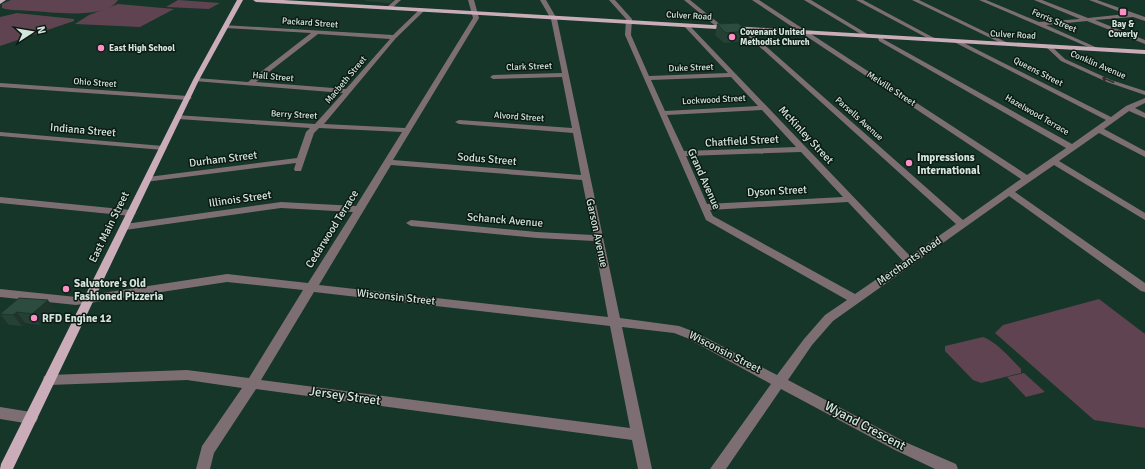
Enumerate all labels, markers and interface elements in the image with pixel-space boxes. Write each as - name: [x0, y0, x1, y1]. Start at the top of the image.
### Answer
- street label: Ferris Street: [1030, 7, 1078, 35]
- marker: Bay & Coverly: [1118, 7, 1128, 17]
- street label: Culver Road: [666, 9, 712, 23]
- north arrow: [12, 12, 52, 52]
- street label: Packard Street: [282, 16, 338, 30]
- place label: Bay & Coverly: [1108, 19, 1138, 40]
- text: N: [34, 25, 48, 35]
- place label: Covenant United Methodist Church: [740, 27, 810, 48]
- street label: Culver Road: [990, 28, 1036, 42]
- marker: Covenant United Methodist Church: [727, 32, 737, 42]
- marker: East High School: [96, 43, 106, 53]
- place label: East High School: [109, 43, 175, 54]
- street label: Conklin Avenue: [1069, 48, 1128, 82]
- street label: Macbeth Street: [323, 54, 369, 106]
- street label: Queens Street: [1011, 55, 1065, 89]
- street label: Clark Street: [506, 61, 552, 73]
- street label: Duke Street: [668, 62, 714, 74]
- street label: Melville Street: [865, 69, 917, 109]
- street label: Hall Street: [252, 70, 294, 84]
- one-way arrow: [1103, 75, 1115, 83]
- street label: Ohio Street: [73, 76, 117, 90]
- street label: Hazelwood Terrace: [1003, 92, 1071, 138]
- street label: Lockwood Street: [682, 93, 746, 107]
- street label: Parsells Avenue: [833, 95, 886, 144]
- street label: McKinley Street: [776, 103, 836, 167]
- street label: Berry Street: [271, 108, 317, 122]
- street label: Alvord Street: [494, 110, 544, 124]
- street label: Indiana Street: [49, 121, 117, 139]
- street label: Chatfield Street: [705, 133, 779, 149]
- street label: Grand Avenue: [685, 147, 723, 211]
- street label: Durham Street: [188, 148, 258, 170]
- street label: Sodus Street: [457, 150, 517, 168]
- place label: Impressions International: [917, 151, 981, 177]
- marker: Impressions International: [904, 158, 914, 168]
- street label: Dyson Street: [747, 183, 807, 199]
- street label: Illinois Street: [208, 188, 272, 210]
- street label: Cedarwood Terrace: [303, 188, 361, 270]
- street label: East Main Street: [86, 189, 132, 265]
- street label: Garson Avenue: [583, 197, 611, 269]
- street label: Schanck Avenue: [466, 210, 544, 230]
- street label: Merchants Road: [874, 234, 944, 288]
- place label: Salvatore's Old Fashioned Pizzeria: [74, 277, 164, 303]
- marker: Salvatore's Old Fashioned Pizzeria: [61, 284, 71, 294]
- street label: Wisconsin Street: [356, 286, 436, 308]
- place label: RFD Engine 12: [42, 312, 112, 325]
- marker: RFD Engine 12: [29, 313, 39, 323]
- street label: Wisconsin Street: [687, 328, 763, 376]
- street label: Jersey Street: [308, 383, 382, 409]
- street label: Wyand Crescent: [822, 398, 909, 454]

